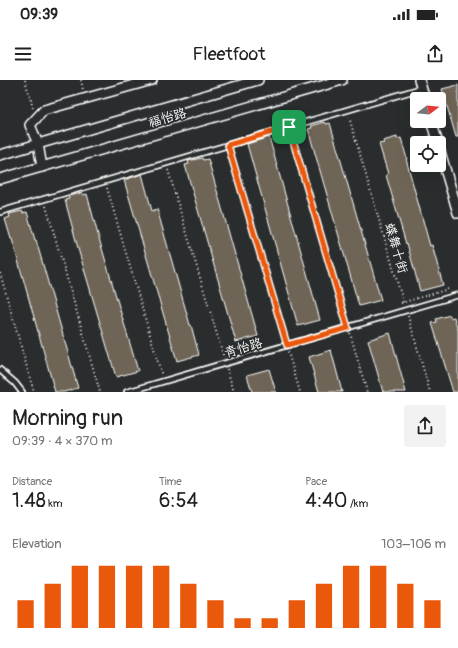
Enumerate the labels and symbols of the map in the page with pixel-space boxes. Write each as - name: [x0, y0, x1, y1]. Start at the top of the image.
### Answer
- north arrow: [410, 92, 446, 128]
- street label: 福怡路: [146, 105, 188, 131]
- pin: [272, 110, 306, 144]
- street label: 蝶舞十街: [381, 221, 411, 275]
- street label: 青怡路: [222, 335, 264, 361]

